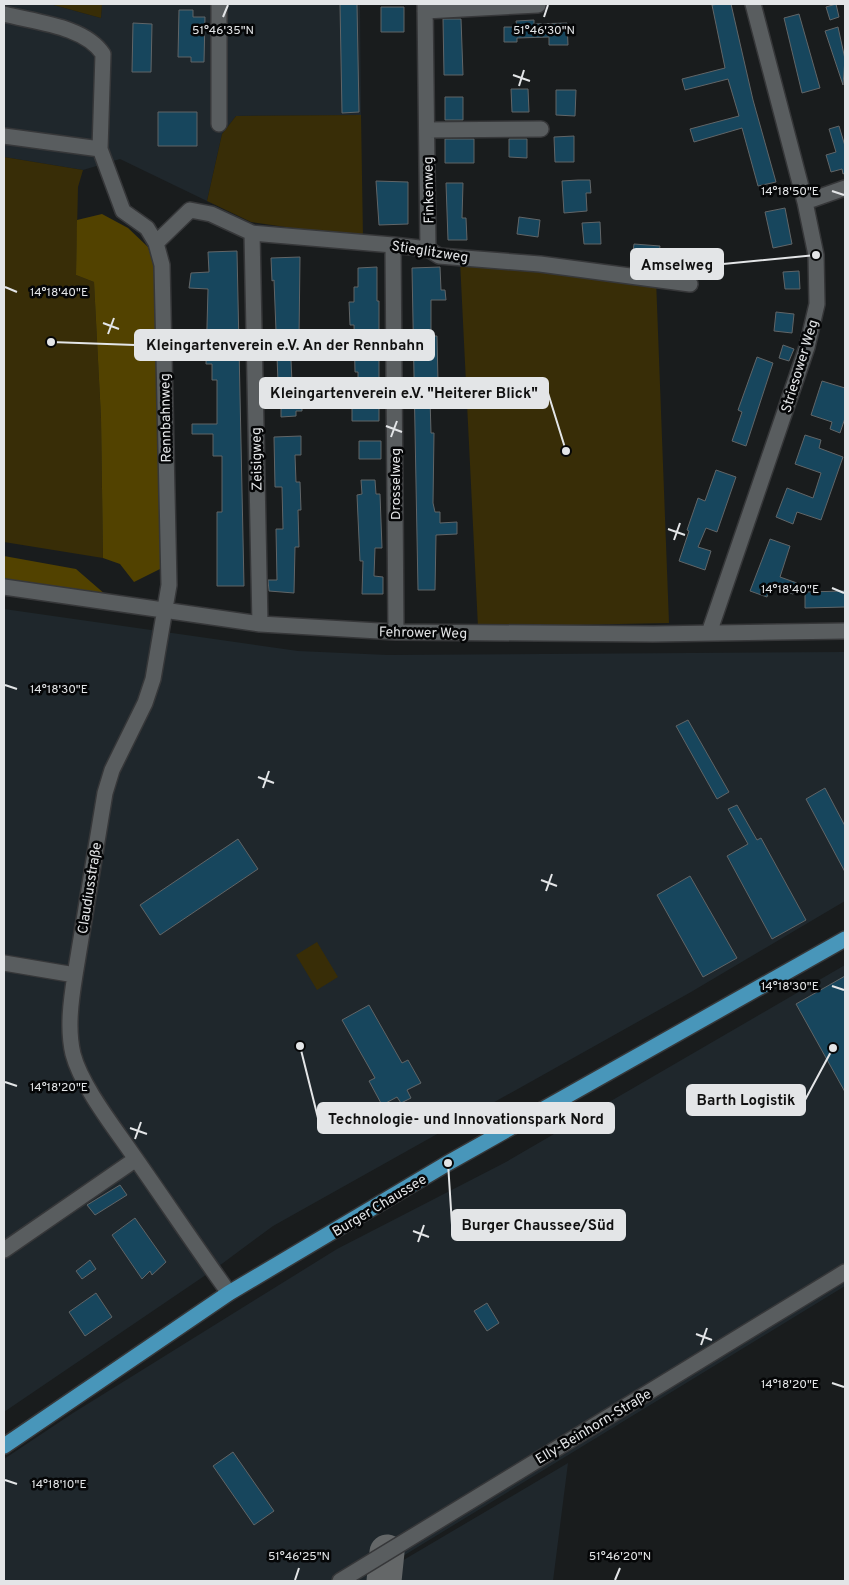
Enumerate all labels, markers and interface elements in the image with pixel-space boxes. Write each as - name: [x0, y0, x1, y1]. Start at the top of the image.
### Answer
- text: 51°46'35"N: [192, 23, 254, 39]
- text: 51°46'30"N: [513, 23, 575, 39]
- street label: Finkenweg: [420, 156, 439, 224]
- text: 14°18'50"E: [761, 184, 819, 200]
- street label: Stieglitzweg: [390, 238, 469, 267]
- callout: Amselweg: [631, 249, 723, 279]
- text: Amselweg: [641, 257, 713, 276]
- text: 14°18'40"E: [30, 285, 88, 301]
- street label: Striesower Weg: [778, 318, 823, 415]
- callout: Kleingartenverein e.V. An der Rennbahn: [135, 330, 434, 360]
- text: Kleingartenverein e.V. An der Rennbahn: [146, 337, 424, 356]
- street label: Rennbahnweg: [157, 373, 176, 463]
- callout: Kleingartenverein e.V. "Heiterer Blick": [260, 378, 548, 408]
- text: Kleingartenverein e.V. "Heiterer Blick": [270, 385, 538, 404]
- street label: Zeisigweg: [248, 427, 267, 491]
- street label: Drosselweg: [388, 448, 405, 520]
- text: 14°18'40"E: [761, 582, 819, 598]
- street label: Fehrower Weg: [379, 624, 467, 643]
- text: 14°18'30"E: [30, 682, 88, 698]
- street label: Claudiusstraße: [75, 841, 106, 935]
- text: 14°18'30"E: [761, 979, 819, 995]
- text: 14°18'20"E: [30, 1080, 88, 1096]
- callout: Barth Logistik: [687, 1085, 805, 1115]
- text: Barth Logistik: [697, 1092, 795, 1111]
- callout: Technologie- und Innovationspark Nord: [318, 1103, 614, 1133]
- text: Technologie- und Innovationspark Nord: [328, 1111, 604, 1130]
- street label: Burger Chaussee: [330, 1171, 430, 1241]
- callout: Burger Chaussee/Süd: [452, 1210, 625, 1240]
- text: Burger Chaussee/Süd: [462, 1217, 615, 1236]
- text: 14°18'20"E: [761, 1377, 819, 1393]
- street label: Elly-Beinhorn-Straße: [533, 1386, 655, 1469]
- text: 14°18'10"E: [31, 1477, 87, 1493]
- text: 51°46'25"N: [268, 1549, 330, 1565]
- text: 51°46'20"N: [589, 1549, 651, 1565]

